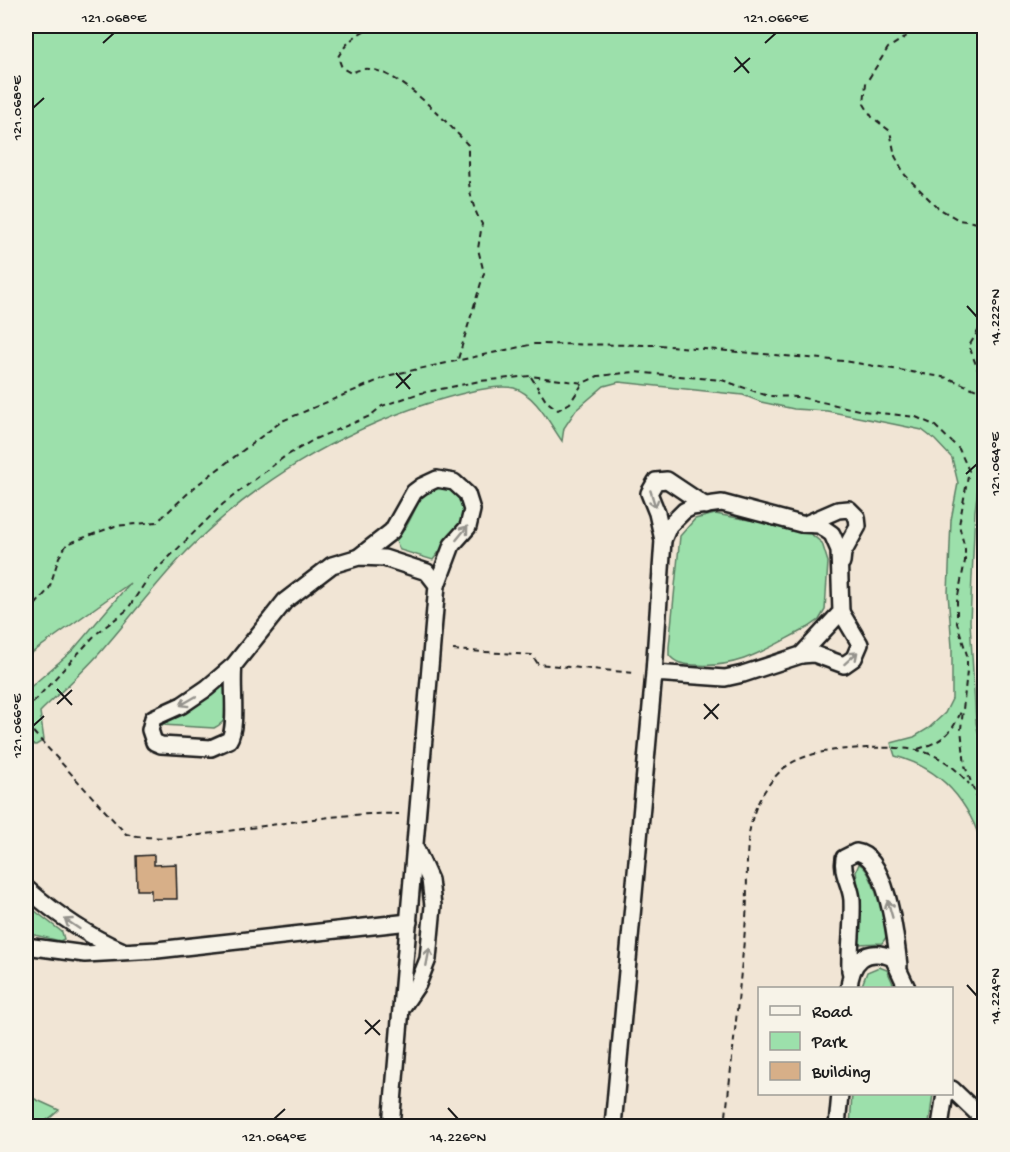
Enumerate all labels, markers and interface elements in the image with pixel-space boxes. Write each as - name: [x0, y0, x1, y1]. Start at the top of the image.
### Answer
- text: 121.068°E: [81, 10, 147, 28]
- text: 121.066°E: [743, 10, 809, 28]
- text: 121.068°E: [9, 75, 27, 141]
- text: 14.222°N: [987, 289, 1005, 346]
- text: 121.064°E: [987, 432, 1005, 497]
- one-way arrow: [648, 489, 659, 508]
- one-way arrow: [456, 525, 469, 541]
- one-way arrow: [843, 652, 859, 666]
- text: 121.066°E: [9, 693, 27, 759]
- one-way arrow: [180, 695, 197, 707]
- one-way arrow: [884, 900, 895, 919]
- one-way arrow: [64, 918, 81, 931]
- one-way arrow: [423, 948, 434, 967]
- text: 14.224°N: [987, 968, 1005, 1025]
- legend: [758, 987, 953, 1095]
- text: Road: [812, 1003, 853, 1024]
- text: Park: [811, 1033, 848, 1054]
- text: Building: [811, 1063, 871, 1084]
- text: 121.064°E: [241, 1129, 306, 1147]
- text: 14.226°N: [429, 1129, 487, 1147]

